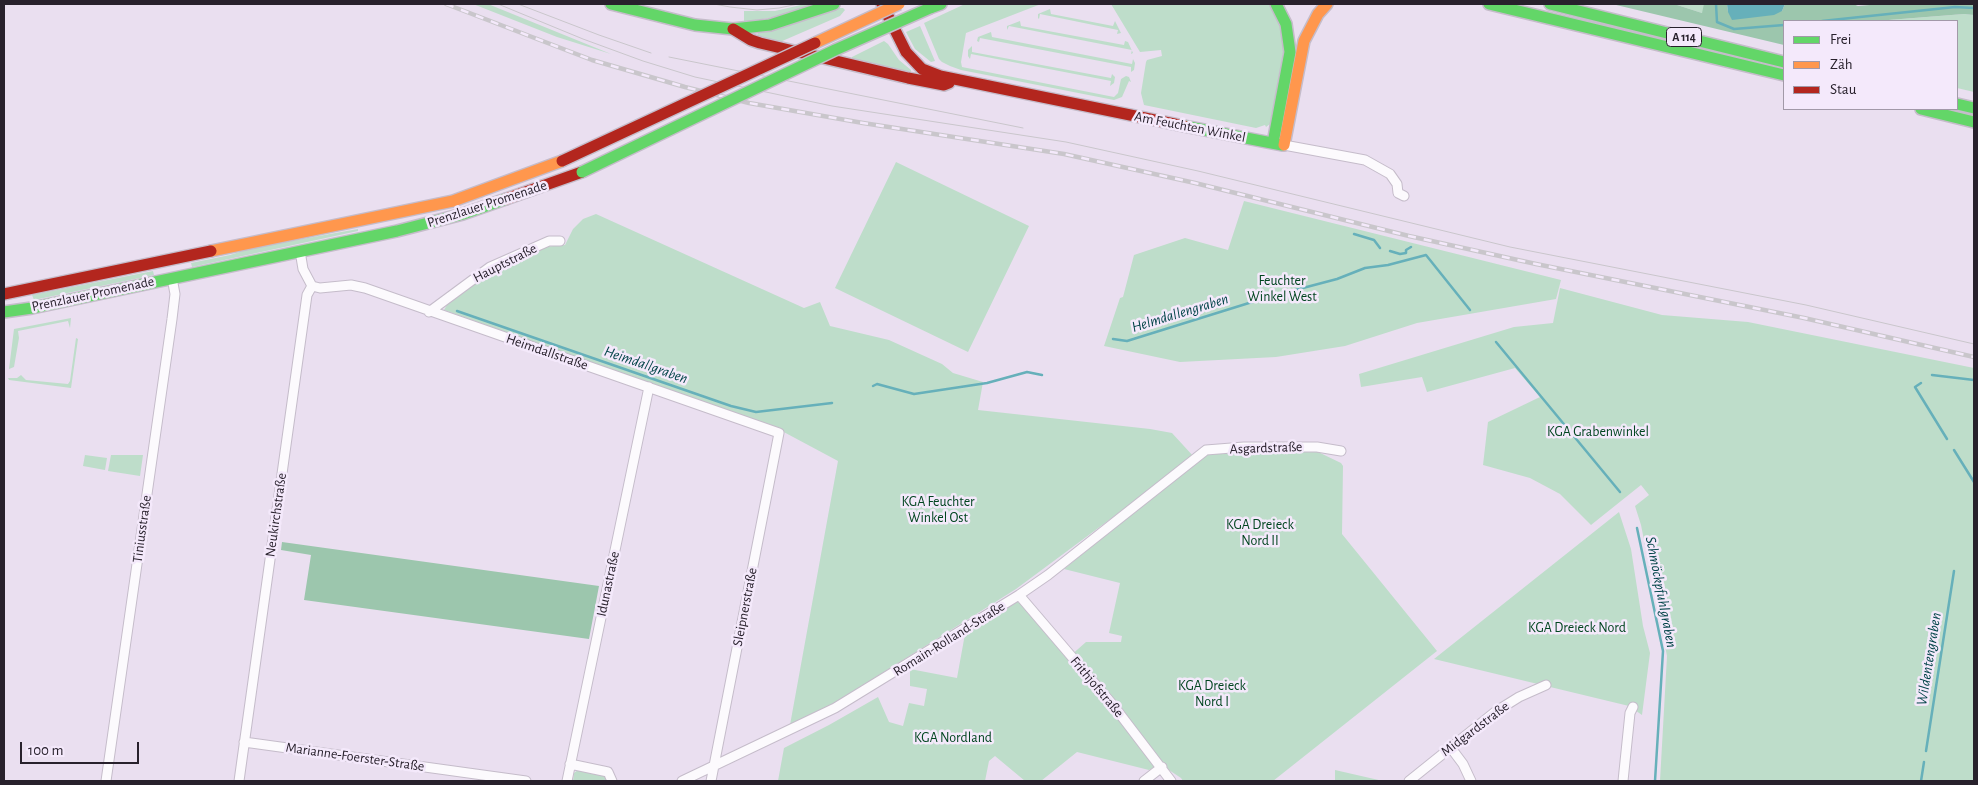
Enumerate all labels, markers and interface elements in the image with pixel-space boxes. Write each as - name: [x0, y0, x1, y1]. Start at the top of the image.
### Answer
- legend: [1783, 20, 1958, 110]
- road number: A 114: [1666, 28, 1702, 46]
- text: Frei: [1830, 32, 1851, 47]
- text: Zäh: [1830, 57, 1853, 72]
- text: Stau: [1830, 82, 1856, 97]
- street label: Am Feuchten Winkel: [1133, 108, 1247, 146]
- street label: Prenzlauer Promenade: [425, 177, 549, 231]
- street label: Hauptstraße: [470, 240, 540, 286]
- street label: Prenzlauer Promenade: [30, 273, 156, 315]
- park label: Feuchter Winkel West: [1247, 273, 1317, 306]
- water label: Helmdallengraben: [1129, 290, 1231, 336]
- street label: Heimdallstraße: [504, 330, 590, 374]
- water label: Heimdallgraben: [602, 342, 690, 388]
- park label: KGA Grabenwinkel: [1547, 424, 1649, 440]
- street label: Asgardstraße: [1229, 438, 1303, 458]
- street label: Neukirchstraße: [262, 472, 290, 558]
- street label: Tiniusstraße: [129, 494, 155, 564]
- park label: KGA Feuchter Winkel Ost: [901, 494, 975, 526]
- park label: KGA Dreieck Nord II: [1226, 517, 1294, 550]
- water label: Schmöckpfuhlgraben: [1641, 535, 1681, 649]
- street label: Idunastraße: [593, 550, 623, 618]
- street label: Sleipnerstraße: [729, 566, 761, 648]
- street label: Romain-Rolland-Straße: [890, 598, 1008, 680]
- water label: Wildentengraben: [1913, 611, 1945, 707]
- park label: KGA Dreieck Nord: [1528, 620, 1626, 636]
- street label: Frithjofstraße: [1067, 653, 1127, 721]
- park label: KGA Dreieck Nord I: [1178, 678, 1246, 710]
- street label: Midgardstraße: [1438, 698, 1512, 760]
- park label: KGA Nordland: [914, 730, 992, 746]
- scale bar: [22, 732, 141, 764]
- street label: Marianne-Foerster-Straße: [285, 739, 425, 775]
- text: 100 m: [28, 743, 63, 758]

